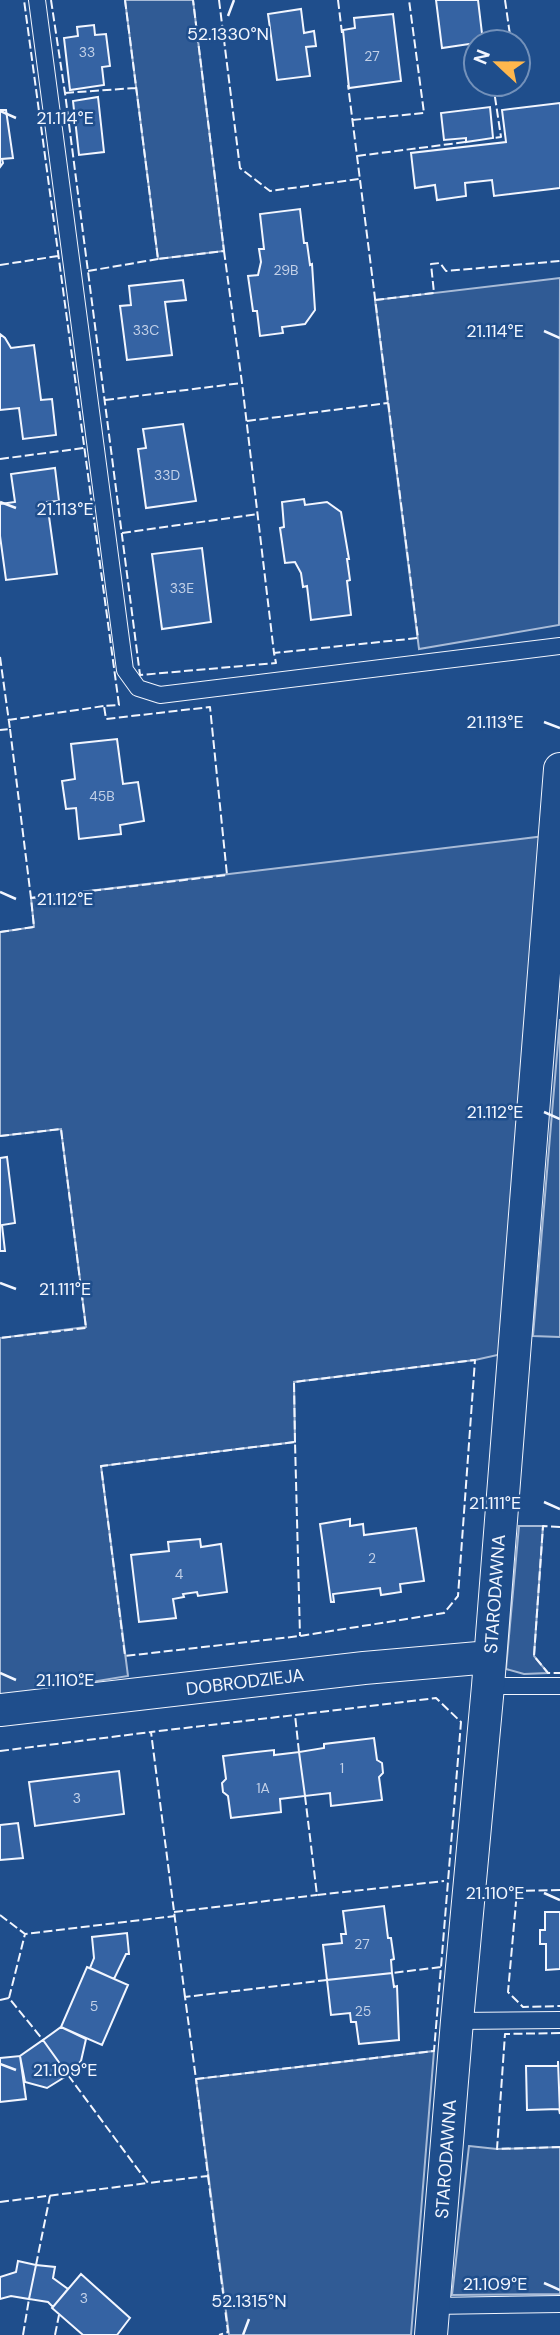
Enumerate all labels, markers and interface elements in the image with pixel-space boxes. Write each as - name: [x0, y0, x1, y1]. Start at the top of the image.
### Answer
- text: 52.1330°N: [187, 22, 269, 46]
- north arrow: [462, 28, 532, 98]
- house number: 33: [79, 43, 95, 61]
- text: N: [468, 46, 496, 68]
- house number: 27: [364, 47, 380, 65]
- text: 21.114°E: [36, 106, 94, 130]
- house number: 29B: [273, 261, 299, 279]
- text: 21.114°E: [466, 319, 524, 343]
- house number: 33C: [133, 321, 159, 339]
- house number: 33D: [154, 466, 180, 484]
- text: 21.113°E: [36, 497, 94, 521]
- house number: 33E: [170, 579, 194, 597]
- text: 21.113°E: [466, 710, 524, 734]
- house number: 45B: [89, 787, 115, 805]
- text: 21.112°E: [36, 887, 94, 911]
- text: 21.112°E: [466, 1100, 524, 1124]
- text: 21.111°E: [39, 1277, 91, 1301]
- text: 21.111°E: [469, 1491, 521, 1515]
- street label: STARODAWNA: [479, 1534, 511, 1654]
- house number: 2: [368, 1549, 376, 1567]
- house number: 4: [175, 1565, 184, 1583]
- street label: DOBRODZIEJA: [185, 1663, 305, 1701]
- text: 21.110°E: [35, 1668, 95, 1692]
- house number: 1: [340, 1759, 344, 1777]
- house number: 1A: [256, 1779, 270, 1797]
- house number: 3: [73, 1789, 81, 1807]
- text: 21.110°E: [465, 1881, 525, 1905]
- house number: 27: [354, 1935, 370, 1953]
- house number: 5: [90, 1997, 98, 2015]
- house number: 25: [355, 2002, 371, 2020]
- text: 21.109°E: [33, 2058, 97, 2082]
- street label: STARODAWNA: [430, 2099, 462, 2219]
- text: 21.109°E: [463, 2272, 527, 2296]
- house number: 3: [80, 2289, 88, 2307]
- text: 52.1315°N: [211, 2289, 287, 2313]

